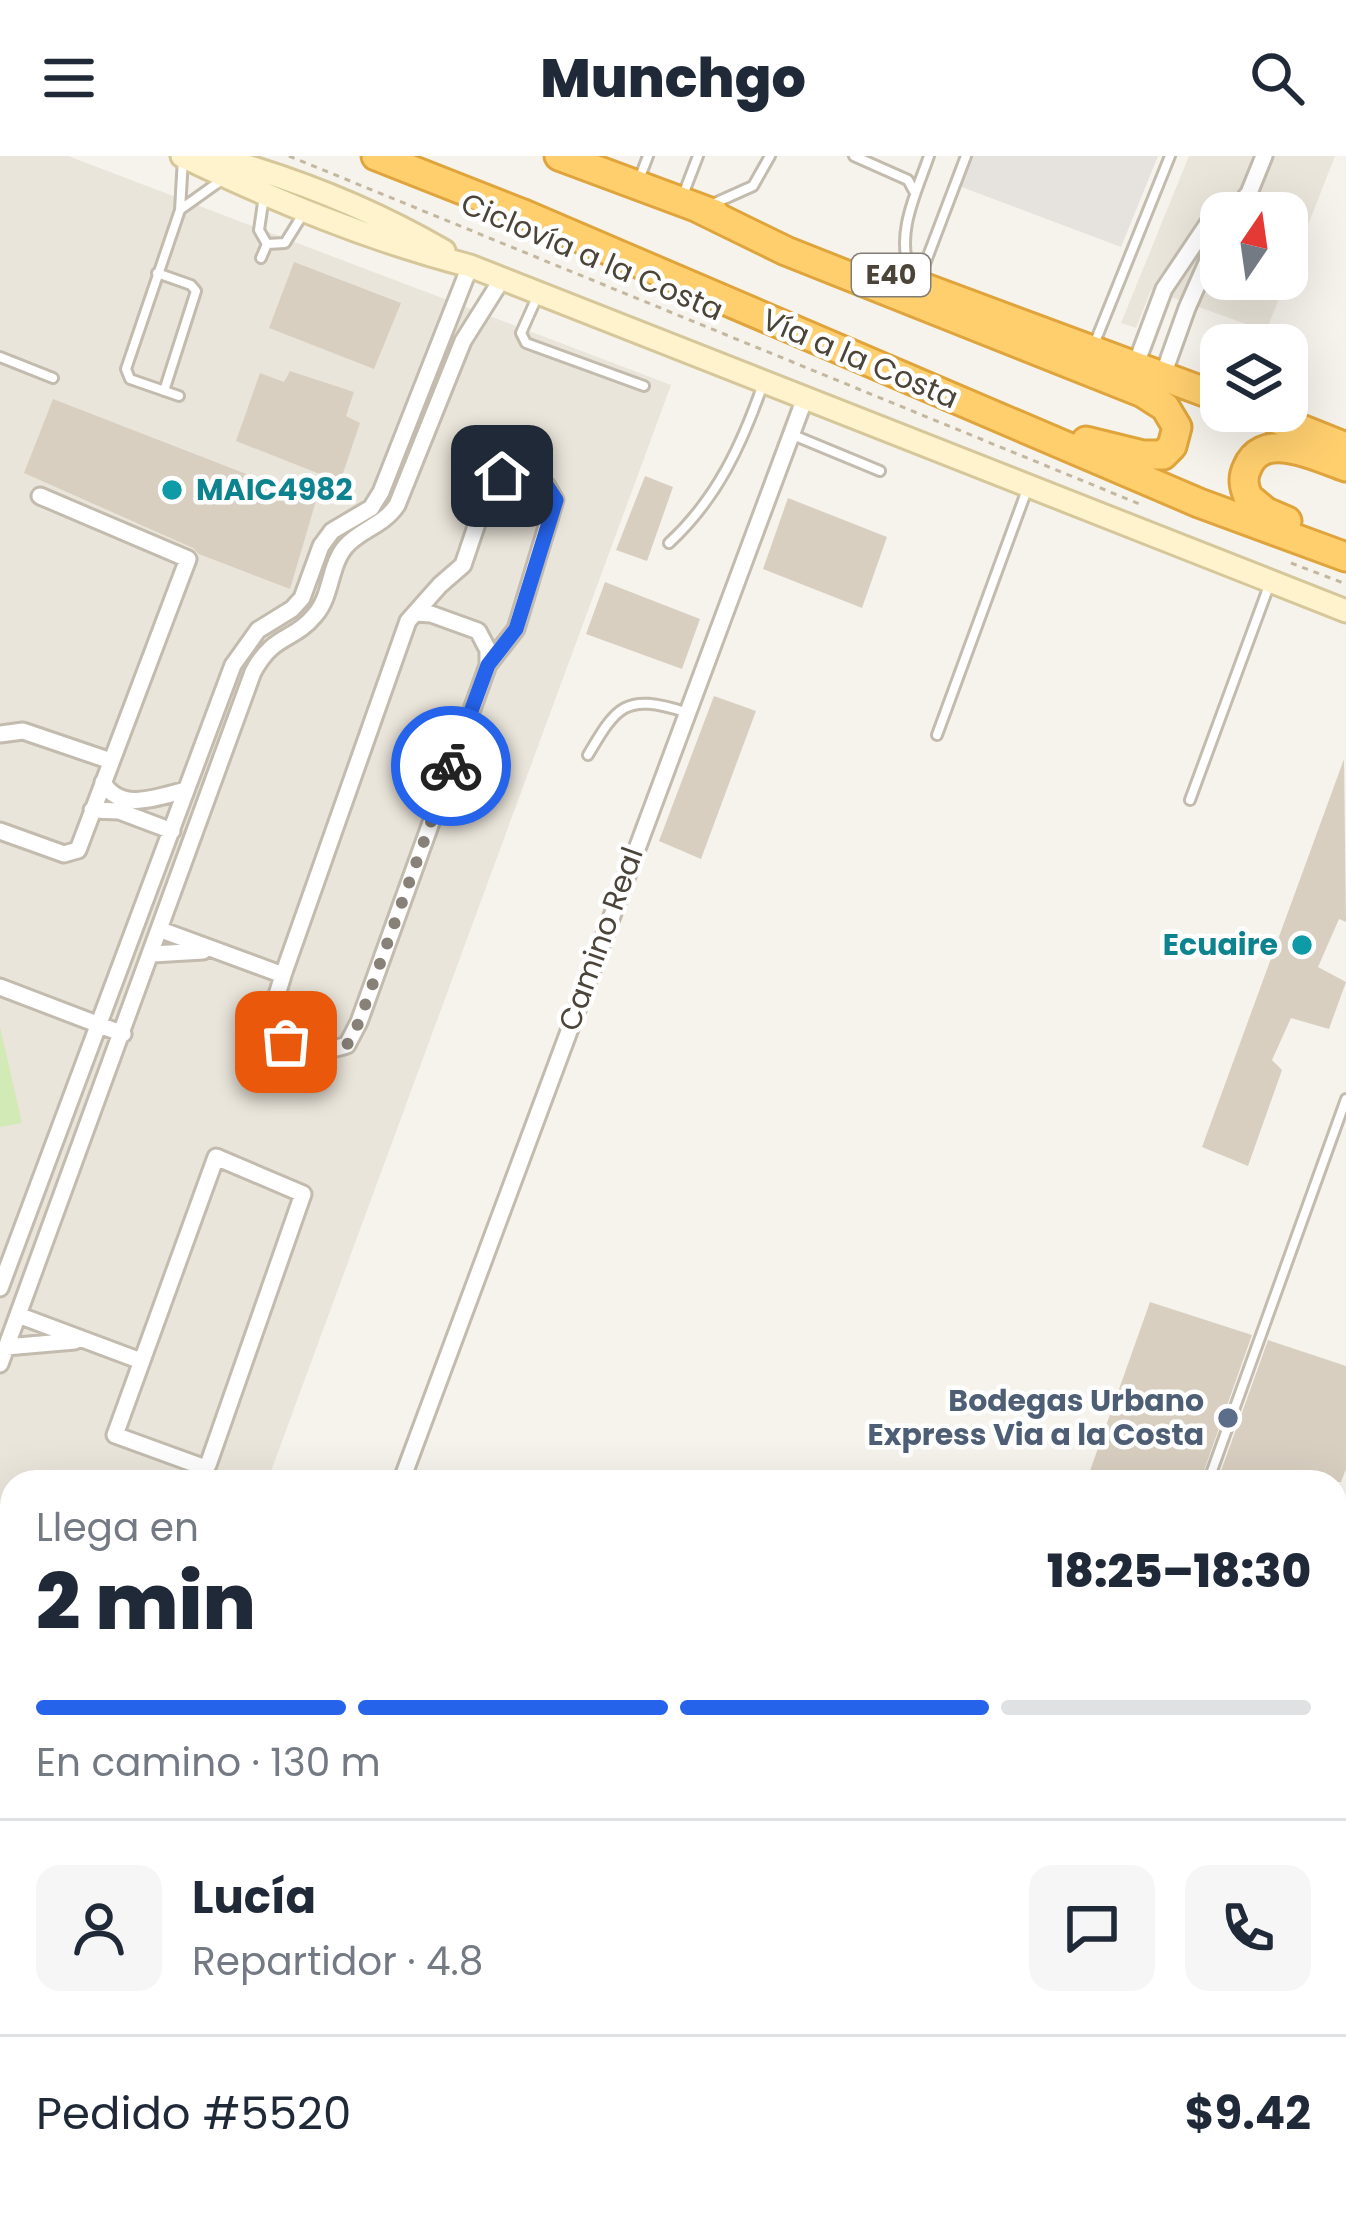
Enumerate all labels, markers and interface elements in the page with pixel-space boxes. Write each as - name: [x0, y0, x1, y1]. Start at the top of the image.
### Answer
- text: Munchgo: [540, 40, 806, 116]
- icon: menu: [36, 45, 102, 111]
- icon: search: [1244, 45, 1310, 111]
- street label: Ciclovía a la Costa: [454, 182, 730, 331]
- north arrow: [1200, 192, 1308, 300]
- map controls: [1200, 192, 1308, 432]
- road number: E40: [852, 254, 930, 296]
- street label: Vía a la Costa: [756, 298, 965, 419]
- button: layers: [1200, 324, 1308, 432]
- pin: [451, 425, 553, 527]
- icon: home: [469, 443, 535, 509]
- place label: MAIC4982: [196, 468, 353, 511]
- marker: MAIC4982: [159, 477, 185, 503]
- courier: [391, 706, 511, 826]
- icon: bike: [418, 733, 484, 799]
- street label: Camino Real: [547, 841, 654, 1037]
- place label: Ecuaire: [1163, 923, 1278, 966]
- marker: Ecuaire: [1289, 932, 1315, 958]
- pin: [235, 991, 337, 1093]
- icon: bag: [253, 1009, 319, 1075]
- place label: Bodegas Urbano Express Via a la Costa: [868, 1379, 1204, 1456]
- marker: Bodegas Urbano Express Via a la Costa: [1215, 1405, 1241, 1431]
- text: Llega en: [36, 1500, 199, 1555]
- text: 18:25–18:30: [1047, 1540, 1311, 1603]
- text: 2 min: [36, 1547, 256, 1656]
- text: En camino · 130 m: [36, 1735, 381, 1790]
- button: person: [36, 1865, 162, 1991]
- button: chat: [1029, 1865, 1155, 1991]
- button: phone: [1185, 1865, 1311, 1991]
- text: Lucía: [192, 1866, 316, 1929]
- text: Repartidor · 4.8: [192, 1934, 483, 1989]
- text: Pedido #5520: [36, 2082, 351, 2145]
- text: $9.42: [1185, 2082, 1311, 2145]

